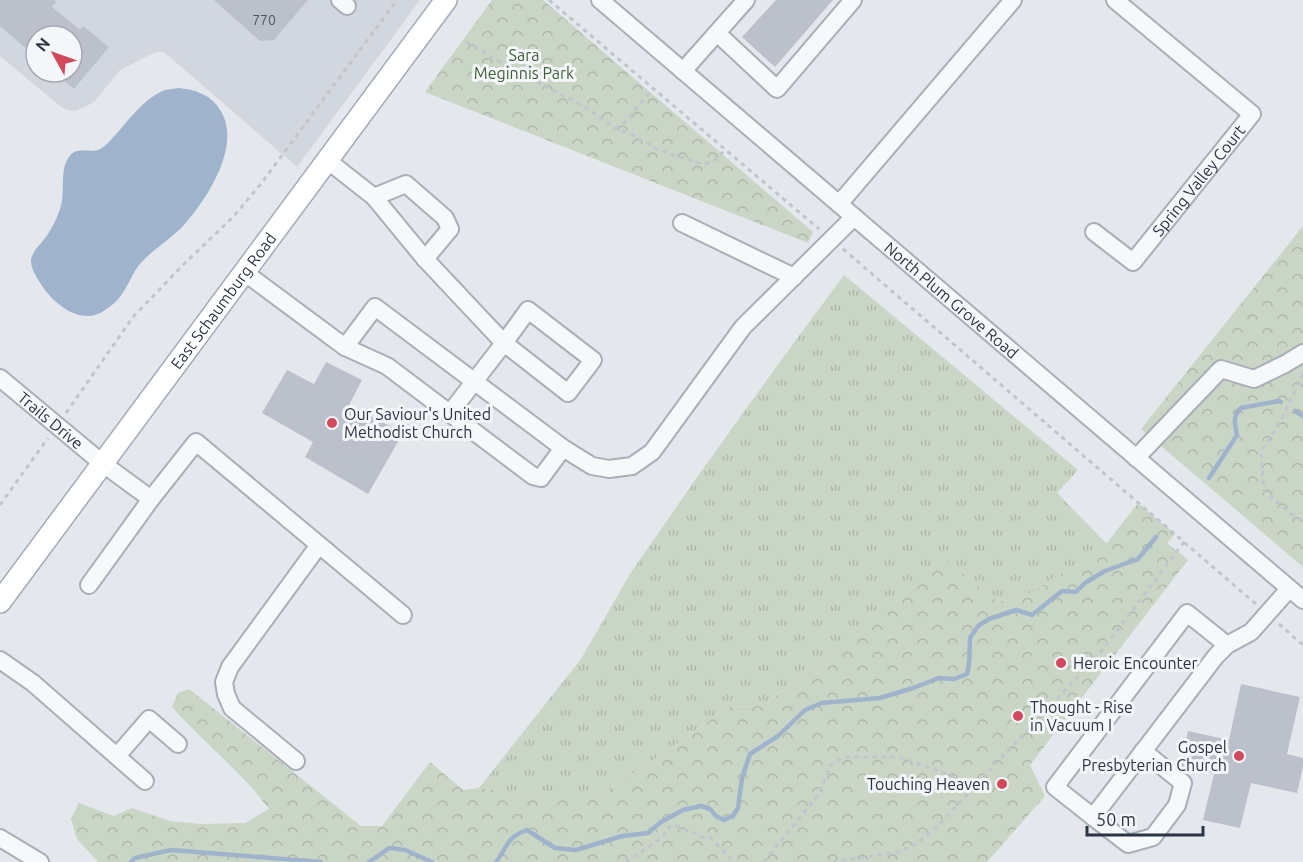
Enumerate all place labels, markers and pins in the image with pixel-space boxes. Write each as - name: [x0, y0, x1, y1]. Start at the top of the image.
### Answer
- place label: Our Saviour's United Methodist Church: [344, 405, 491, 441]
- marker: Our Saviour's United Methodist Church: [325, 416, 339, 430]
- place label: Heroic Encounter: [1073, 654, 1198, 672]
- marker: Heroic Encounter: [1054, 656, 1068, 670]
- place label: Thought - Rise in Vacuum I: [1030, 698, 1133, 734]
- marker: Thought - Rise in Vacuum I: [1011, 709, 1025, 723]
- place label: Gospel Presbyterian Church: [1082, 738, 1227, 774]
- marker: Gospel Presbyterian Church: [1232, 749, 1246, 763]
- place label: Touching Heaven: [867, 775, 990, 793]
- marker: Touching Heaven: [995, 777, 1009, 791]

